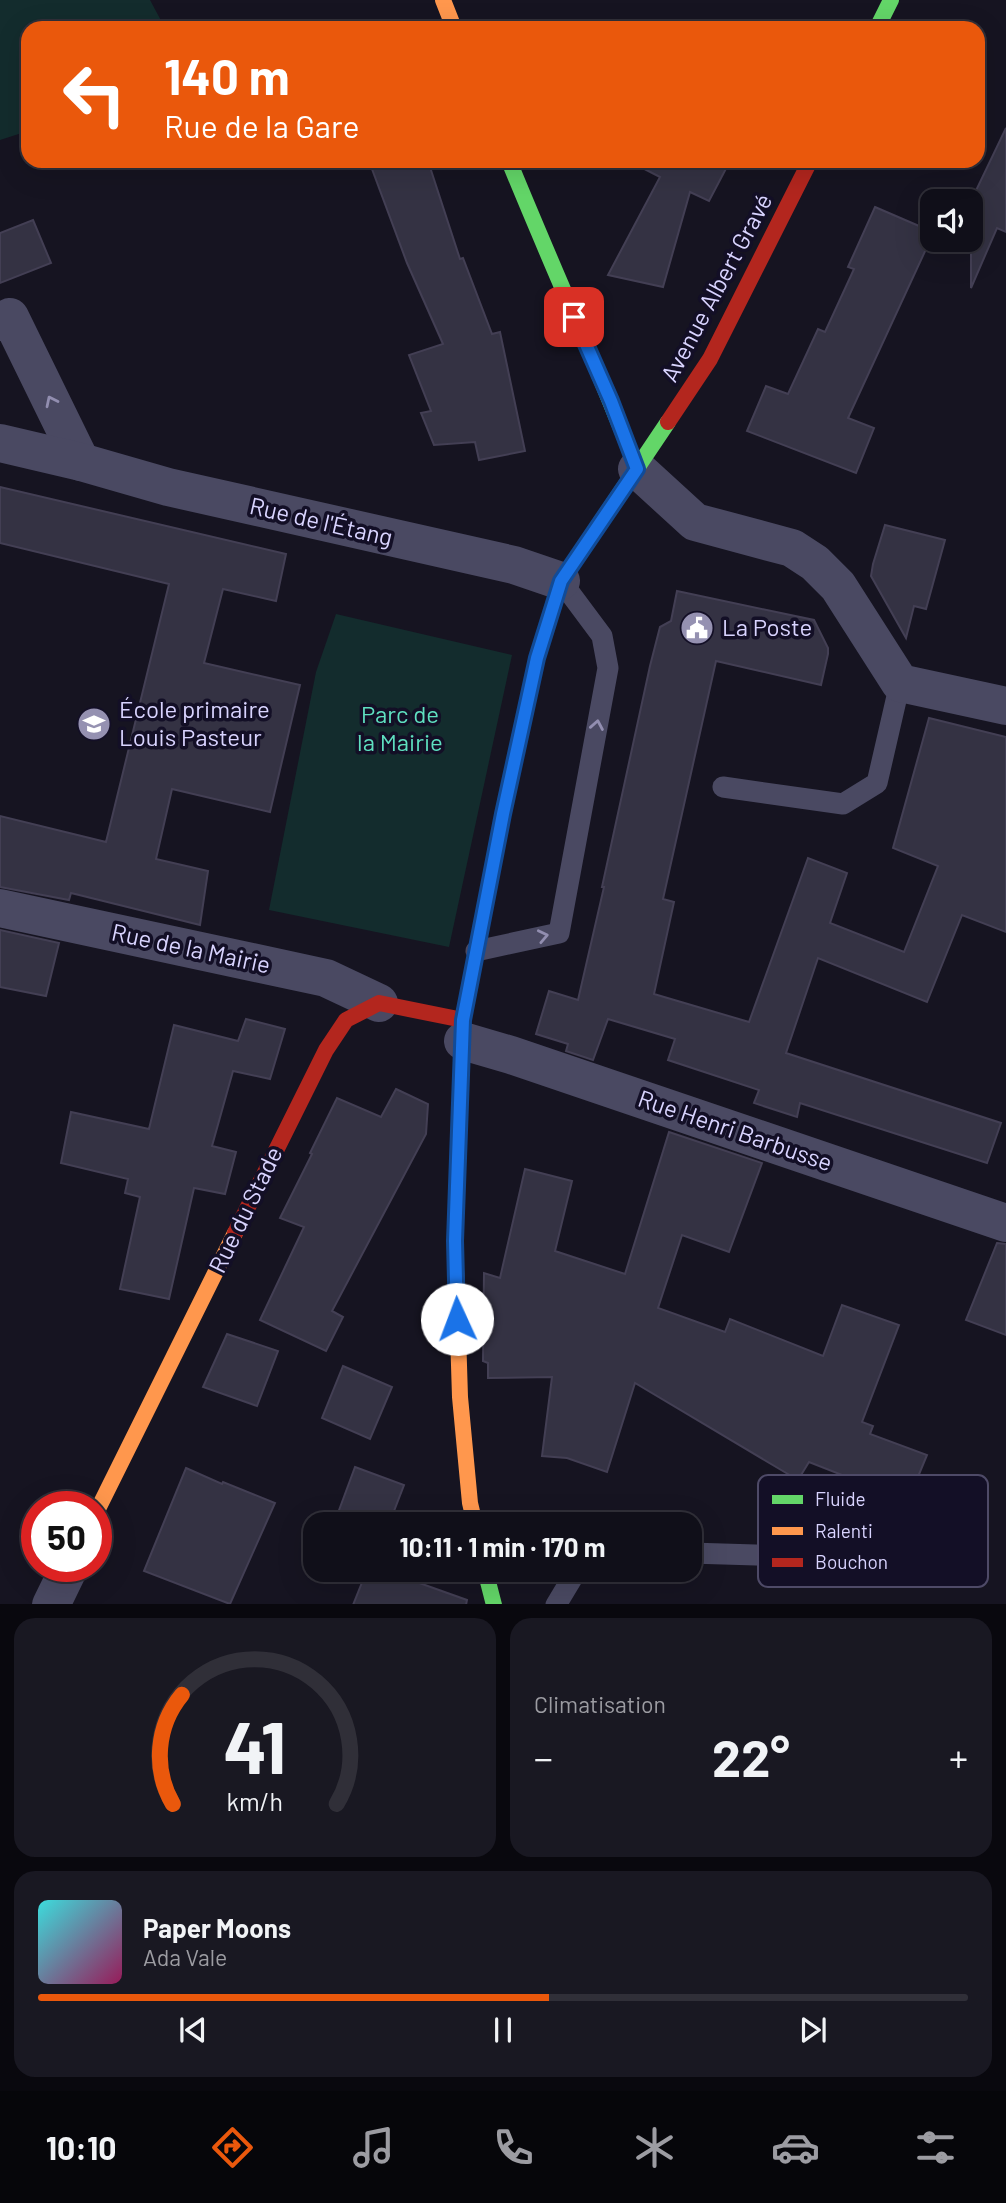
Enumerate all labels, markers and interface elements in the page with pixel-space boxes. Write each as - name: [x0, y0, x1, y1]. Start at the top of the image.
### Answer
- text: 140 m: [164, 46, 290, 105]
- icon: left: [49, 49, 140, 140]
- text: Rue de la Gare: [164, 106, 360, 144]
- street label: Avenue Albert Gravé: [654, 188, 777, 386]
- map controls: [920, 189, 983, 252]
- button: sound: [920, 189, 983, 252]
- pin: [544, 287, 604, 347]
- icon: arrive: [555, 298, 593, 336]
- one-way arrow: [46, 396, 60, 408]
- street label: Rue de l'Étang: [247, 490, 396, 551]
- public building icon: La Poste: [678, 609, 716, 647]
- place label: La Poste: [722, 612, 812, 641]
- place label: École primaire Louis Pasteur: [119, 694, 270, 751]
- park label: Parc de la Mairie: [357, 699, 443, 756]
- school or university icon: École primaire Louis Pasteur: [75, 705, 113, 743]
- one-way arrow: [589, 719, 604, 731]
- street label: Rue de la Mairie: [109, 917, 273, 979]
- one-way arrow: [537, 930, 549, 945]
- street label: Rue Henri Barbusse: [635, 1083, 836, 1176]
- street label: Rue du Stade: [202, 1141, 288, 1277]
- position arrow: [420, 1282, 494, 1356]
- legend: [758, 1475, 988, 1587]
- text: Fluide: [815, 1487, 866, 1510]
- speed limit sign: 50: [21, 1491, 112, 1582]
- text: Ralenti: [815, 1519, 873, 1542]
- text: 10:11 · 1 min · 170 m: [400, 1531, 605, 1562]
- text: Bouchon: [815, 1550, 888, 1573]
- text: Climatisation: [534, 1690, 666, 1718]
- text: 41: [224, 1701, 286, 1789]
- text: 22°: [712, 1725, 790, 1787]
- text: −: [534, 1734, 553, 1780]
- text: +: [949, 1734, 968, 1780]
- text: km/h: [227, 1785, 283, 1815]
- text: Paper Moons: [143, 1912, 291, 1943]
- text: Ada Vale: [143, 1943, 227, 1971]
- icon: previous: [174, 2011, 212, 2049]
- icon: pause: [484, 2011, 522, 2049]
- icon: next: [794, 2011, 832, 2049]
- icon: directions: [208, 2123, 257, 2172]
- icon: music: [349, 2123, 398, 2172]
- icon: phone: [489, 2123, 538, 2172]
- icon: climate: [630, 2123, 679, 2172]
- icon: car: [771, 2123, 820, 2172]
- icon: filters: [911, 2123, 960, 2172]
- text: 10:10: [46, 2128, 117, 2166]

